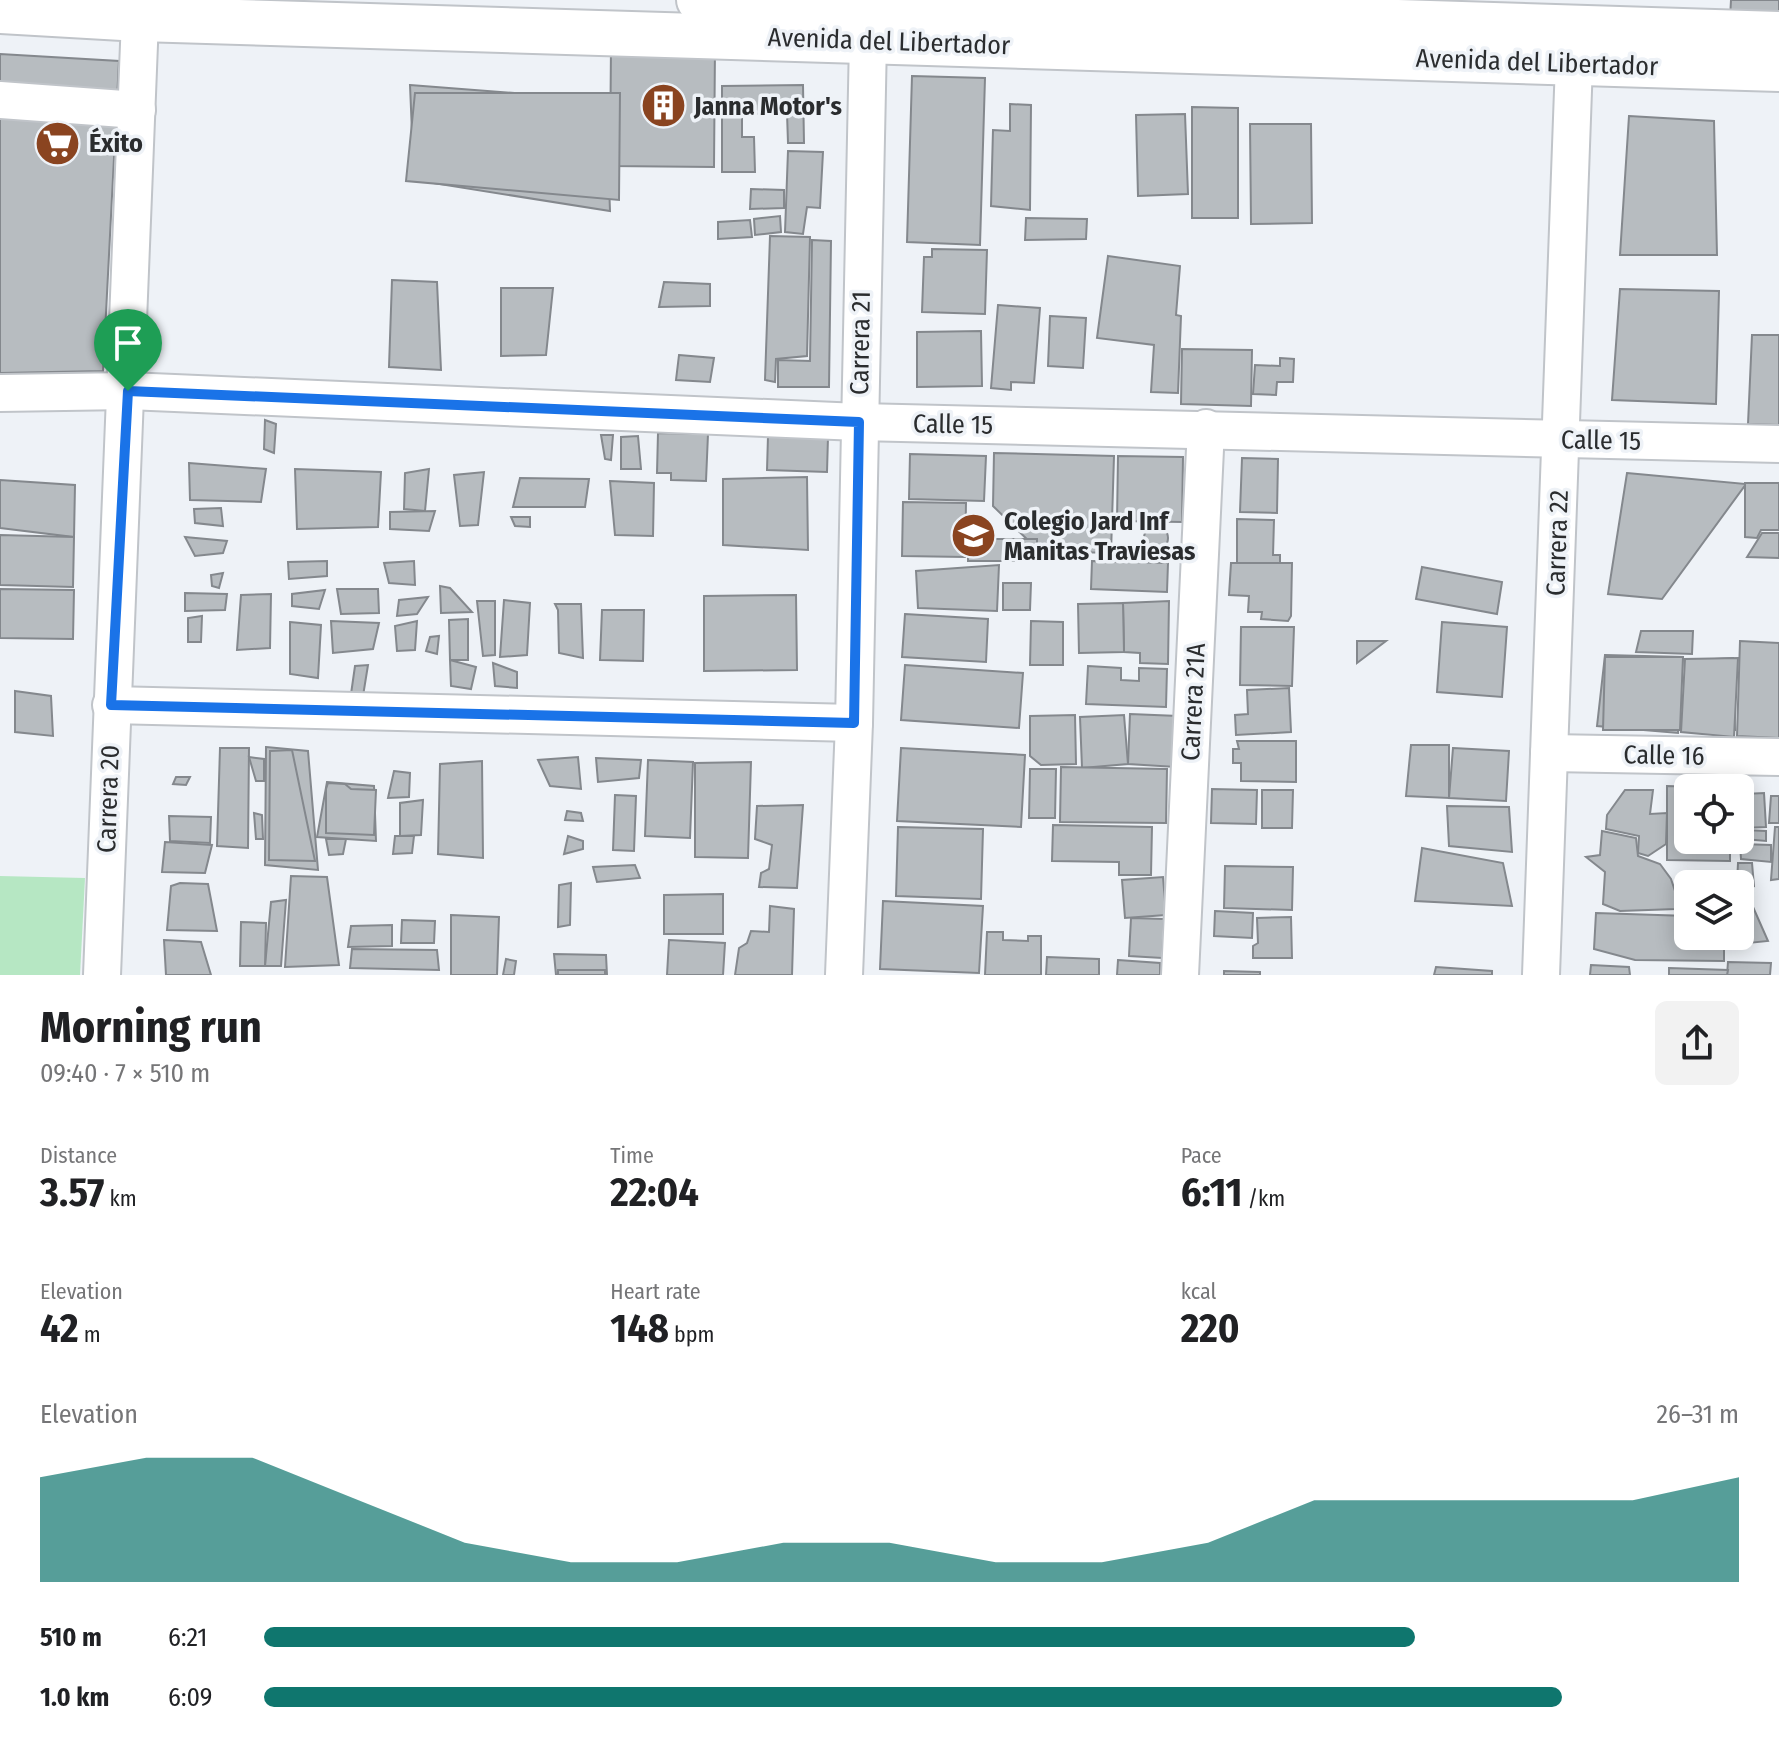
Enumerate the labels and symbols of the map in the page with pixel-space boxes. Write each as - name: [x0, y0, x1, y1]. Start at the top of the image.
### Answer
- street label: Avenida del Libertador: [767, 22, 1011, 61]
- street label: Avenida del Libertador: [1415, 43, 1659, 82]
- building icon: Janna Motor's: [639, 82, 687, 130]
- place label: Janna Motor's: [693, 91, 842, 122]
- supermarket icon: Éxito: [34, 119, 82, 167]
- place label: Éxito: [89, 127, 143, 159]
- street label: Carrera 21: [844, 291, 877, 395]
- pin: [94, 309, 162, 391]
- street label: Calle 15: [913, 408, 993, 441]
- street label: Calle 15: [1561, 424, 1641, 457]
- street label: Carrera 22: [1540, 490, 1575, 597]
- place label: Colegio Jard Inf Manitas Traviesas: [1004, 506, 1195, 567]
- school or university icon: Colegio Jard Inf Manitas Traviesas: [949, 512, 997, 560]
- street label: Carrera 21A: [1175, 642, 1212, 762]
- street label: Calle 16: [1623, 739, 1705, 772]
- street label: Carrera 20: [91, 744, 126, 854]

